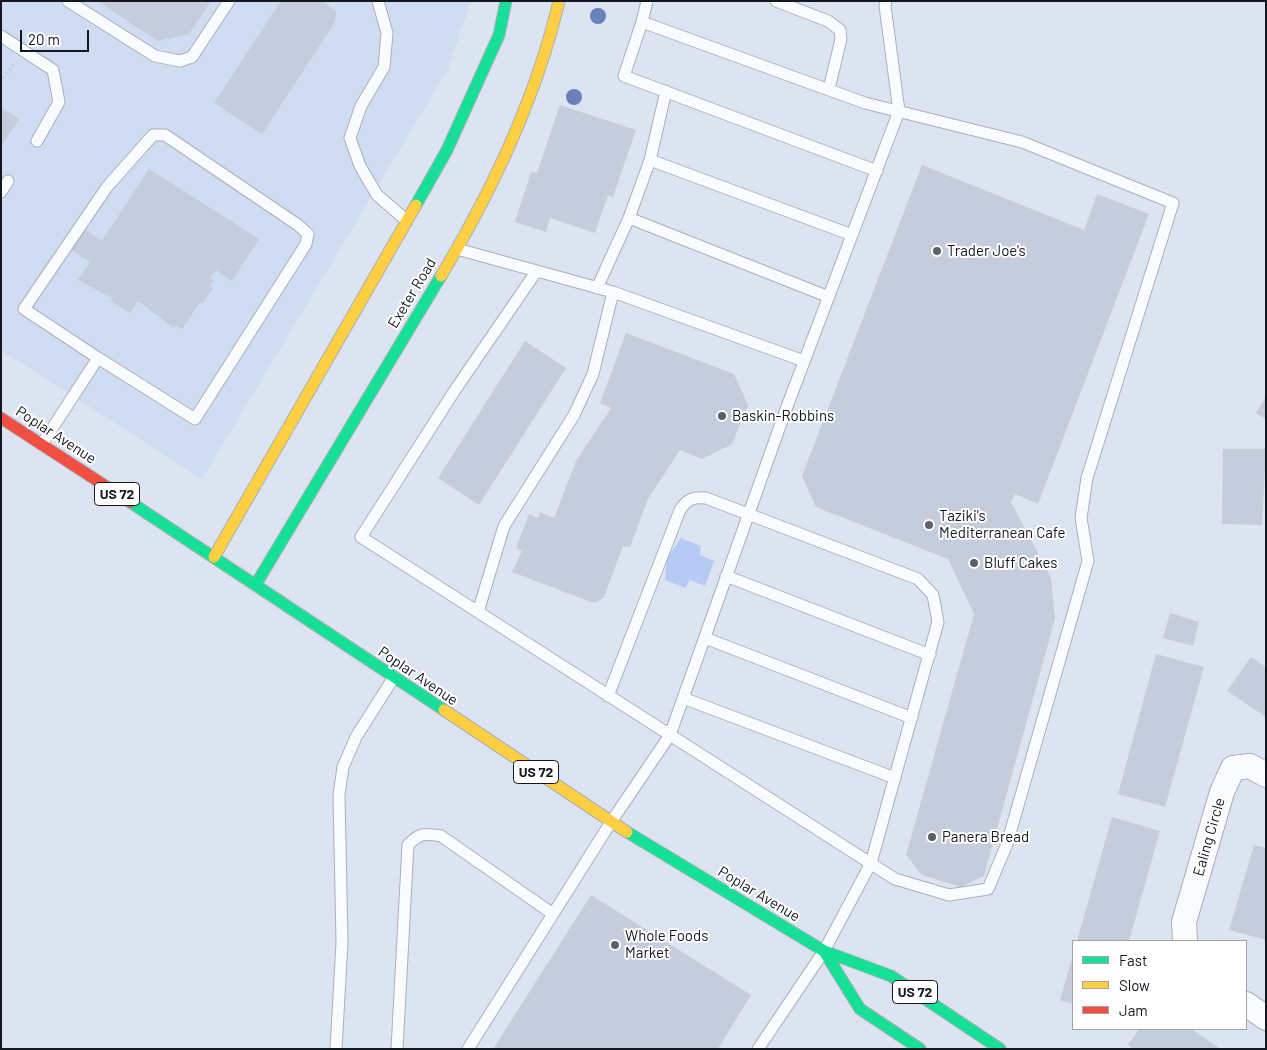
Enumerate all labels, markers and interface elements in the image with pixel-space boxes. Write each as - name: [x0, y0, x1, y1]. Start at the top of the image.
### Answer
- scale bar: [22, 20, 91, 52]
- text: 20 m: [28, 30, 60, 48]
- place label: Trader Joe's: [947, 242, 1026, 260]
- marker: Trader Joe's: [931, 245, 943, 257]
- street label: Exeter Road: [384, 255, 440, 331]
- street label: Poplar Avenue: [12, 402, 100, 468]
- place label: Baskin-Robbins: [732, 407, 834, 425]
- marker: Baskin-Robbins: [716, 410, 728, 422]
- road number: US 72: [94, 482, 140, 506]
- place label: Taziki's Mediterranean Cafe: [939, 507, 1065, 542]
- marker: Taziki's Mediterranean Cafe: [923, 519, 935, 531]
- place label: Bluff Cakes: [984, 554, 1058, 572]
- marker: Bluff Cakes: [968, 557, 980, 569]
- street label: Poplar Avenue: [375, 643, 461, 709]
- road number: US 72: [514, 760, 558, 784]
- street label: Ealing Circle: [1189, 796, 1229, 878]
- place label: Panera Bread: [942, 828, 1029, 846]
- marker: Panera Bread: [926, 831, 938, 843]
- street label: Poplar Avenue: [715, 863, 803, 925]
- place label: Whole Foods Market: [625, 927, 708, 962]
- marker: Whole Foods Market: [609, 939, 621, 951]
- legend: [1072, 940, 1247, 1030]
- text: Fast: [1119, 951, 1147, 969]
- text: Slow: [1119, 976, 1150, 994]
- road number: US 72: [892, 980, 938, 1004]
- text: Jam: [1119, 1001, 1148, 1019]

